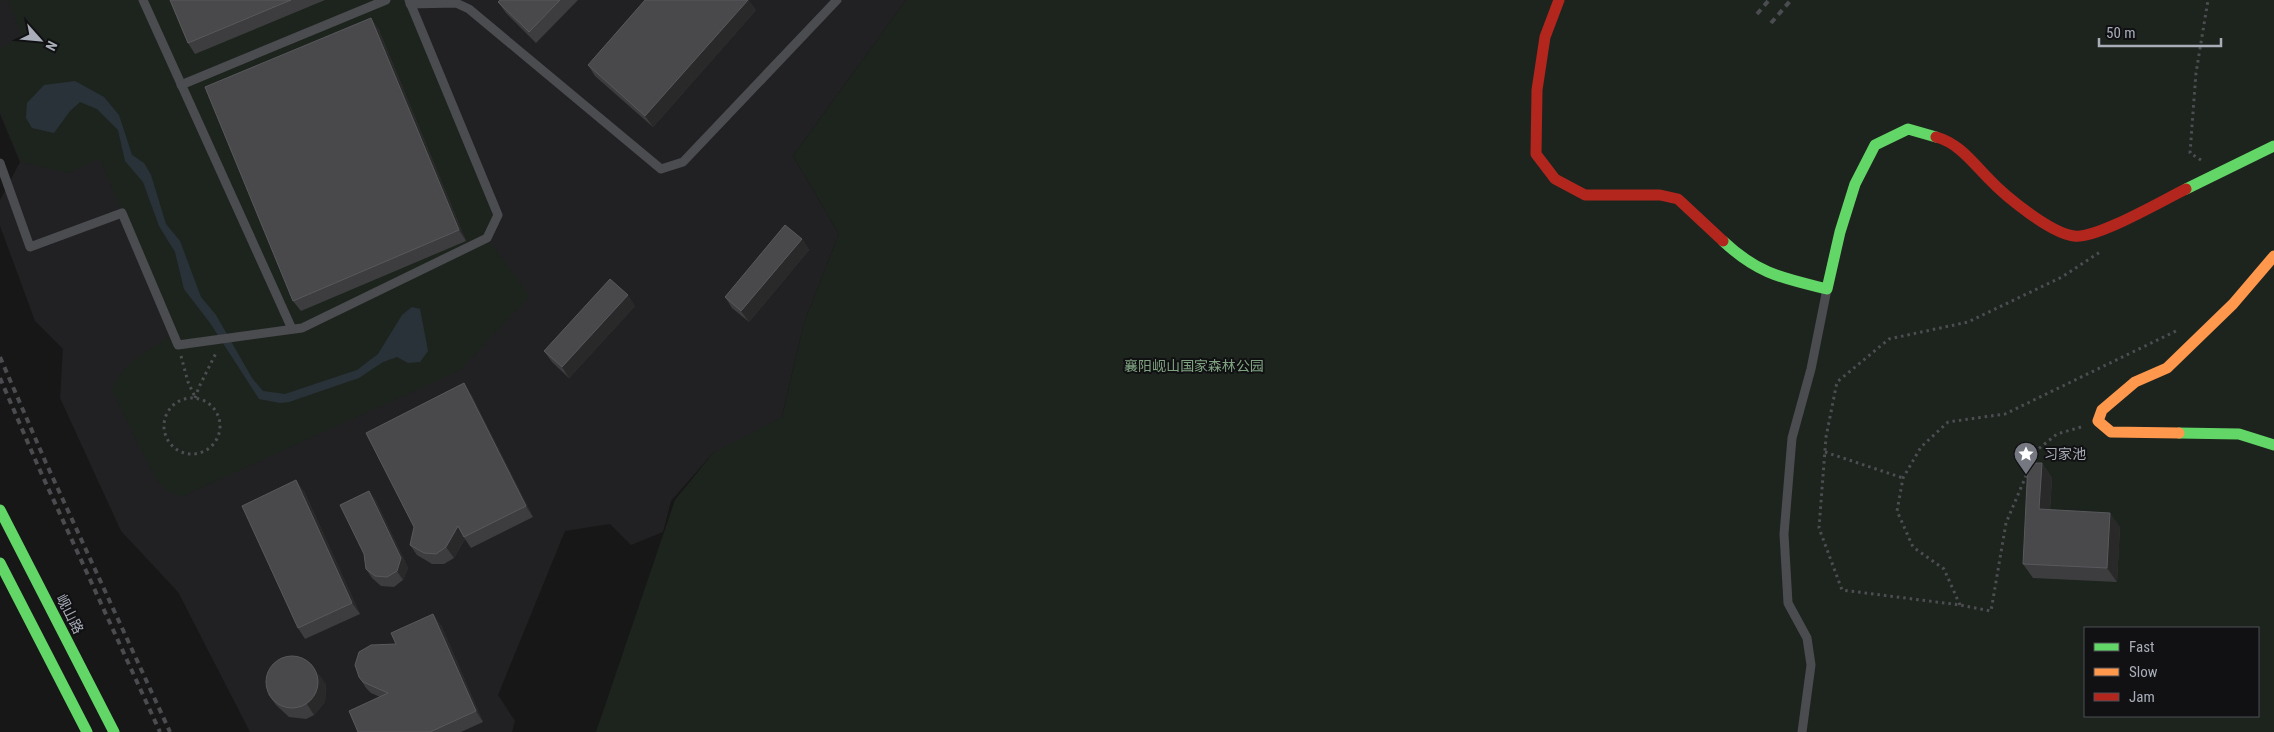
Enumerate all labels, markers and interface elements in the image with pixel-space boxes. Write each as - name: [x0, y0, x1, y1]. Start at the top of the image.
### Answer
- north arrow: [15, 15, 65, 65]
- scale bar: [2099, 15, 2222, 47]
- text: 50 m: [2106, 24, 2136, 42]
- text: N: [43, 38, 61, 53]
- park label: 襄阳岘山国家森林公园: [1124, 358, 1264, 374]
- place icon: 习家池: [2013, 441, 2039, 475]
- place label: 习家池: [2044, 446, 2086, 462]
- street label: 岘山路: [53, 592, 87, 636]
- legend: [2084, 627, 2259, 717]
- text: Fast: [2129, 638, 2154, 656]
- text: Slow: [2129, 663, 2158, 681]
- text: Jam: [2129, 688, 2155, 706]

